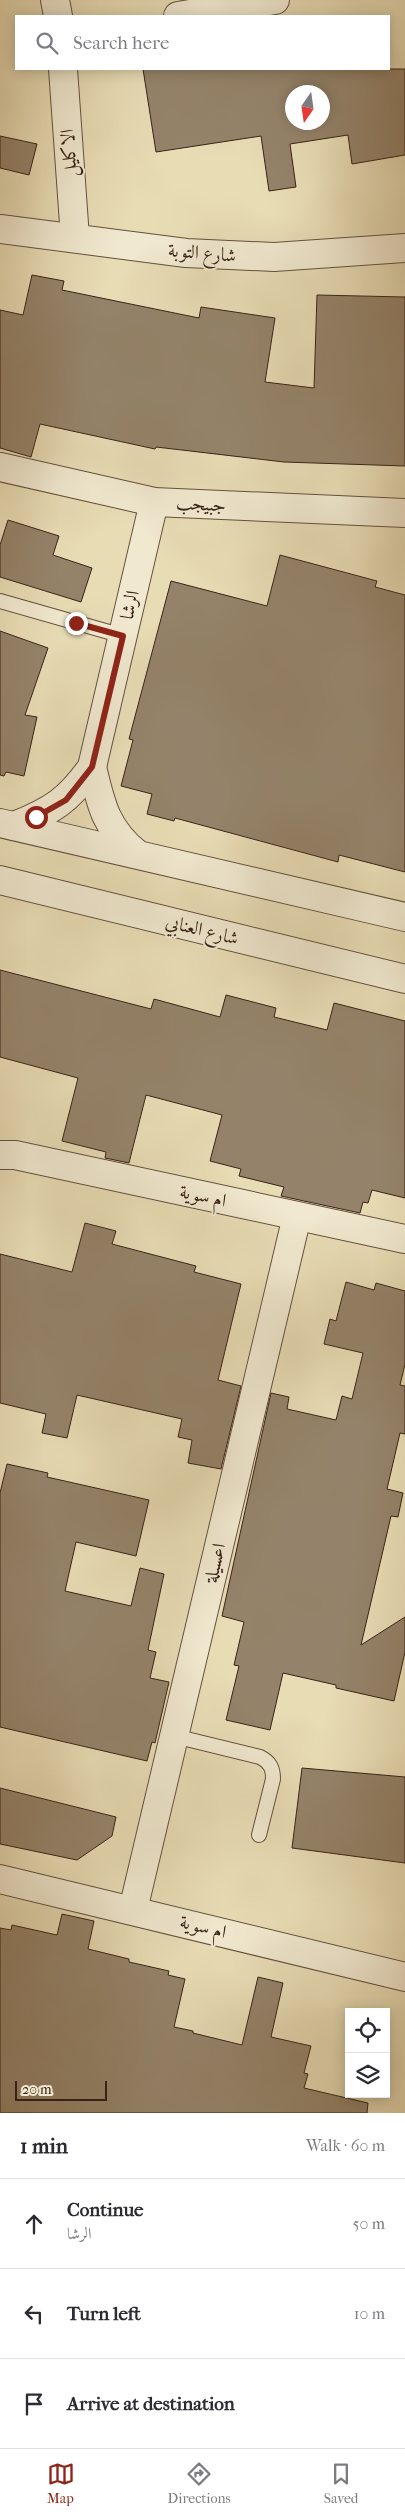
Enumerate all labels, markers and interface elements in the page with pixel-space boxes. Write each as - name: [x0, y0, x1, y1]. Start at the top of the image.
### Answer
- search box: [15, 15, 390, 70]
- icon: search: [33, 29, 61, 57]
- text: Search here: [73, 32, 169, 54]
- north arrow: [285, 85, 330, 130]
- street label: الاكليل: [56, 128, 84, 178]
- street label: شارع التوبة: [167, 239, 237, 271]
- street label: جبيجب: [175, 492, 227, 517]
- street label: الرشا: [116, 588, 144, 622]
- route end: [65, 612, 88, 635]
- route start: [25, 806, 48, 829]
- street label: شارع العنابي: [162, 910, 241, 954]
- street label: ام سوية: [177, 1180, 228, 1217]
- street label: اعسيلة: [200, 1541, 230, 1586]
- street label: ام سوية: [176, 1911, 229, 1948]
- map controls: [345, 2008, 390, 2098]
- button: locate: [345, 2008, 390, 2053]
- button: layers: [345, 2053, 390, 2098]
- scale bar: [15, 2078, 108, 2101]
- text: 20 m: [22, 2081, 52, 2098]
- text: 1 min: [20, 2134, 68, 2158]
- text: Walk · 60 m: [306, 2136, 385, 2155]
- text: Continue: [67, 2199, 143, 2221]
- icon: ahead: [20, 2210, 48, 2238]
- text: 50 m: [353, 2214, 385, 2233]
- text: الرشا: [67, 2224, 91, 2243]
- icon: left: [20, 2300, 48, 2328]
- text: Turn left: [67, 2303, 141, 2325]
- text: 10 m: [354, 2304, 385, 2323]
- icon: arrive: [20, 2390, 48, 2418]
- text: Arrive at destination: [67, 2393, 235, 2415]
- tab: Map: [47, 2460, 75, 2507]
- tab: Directions: [168, 2460, 231, 2507]
- tab: Saved: [324, 2460, 358, 2507]

